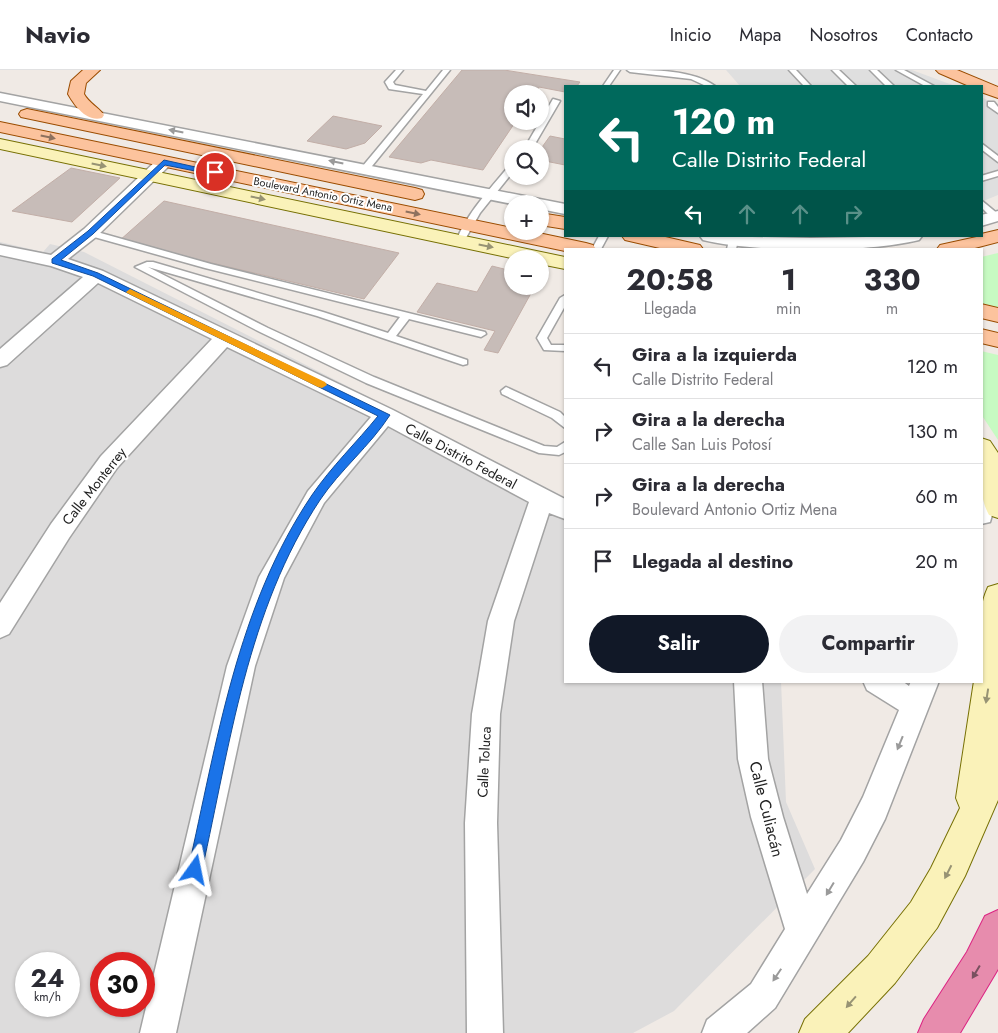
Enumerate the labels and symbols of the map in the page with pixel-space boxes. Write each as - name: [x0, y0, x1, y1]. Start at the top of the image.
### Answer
- one-way arrow: [169, 127, 184, 135]
- one-way arrow: [40, 134, 56, 142]
- pin: [194, 151, 236, 193]
- one-way arrow: [328, 158, 343, 166]
- one-way arrow: [92, 161, 108, 169]
- street label: Boulevard Antonio Ortiz Mena: [252, 173, 394, 215]
- one-way arrow: [251, 194, 266, 202]
- one-way arrow: [405, 209, 421, 217]
- one-way arrow: [478, 242, 494, 250]
- street label: Calle Distrito Federal: [402, 418, 520, 494]
- street label: Calle Monterrey: [57, 442, 131, 529]
- one-way arrow: [983, 689, 991, 705]
- street label: Calle Toluca: [472, 726, 496, 798]
- one-way arrow: [896, 736, 904, 751]
- street label: Calle Culiacán: [744, 759, 789, 859]
- position arrow: [168, 843, 220, 895]
- one-way arrow: [944, 865, 952, 879]
- one-way arrow: [825, 882, 834, 895]
- speed limit sign: 30: [90, 952, 155, 1017]
- one-way arrow: [971, 965, 981, 978]
- one-way arrow: [772, 969, 782, 982]
- one-way arrow: [845, 995, 857, 1007]

